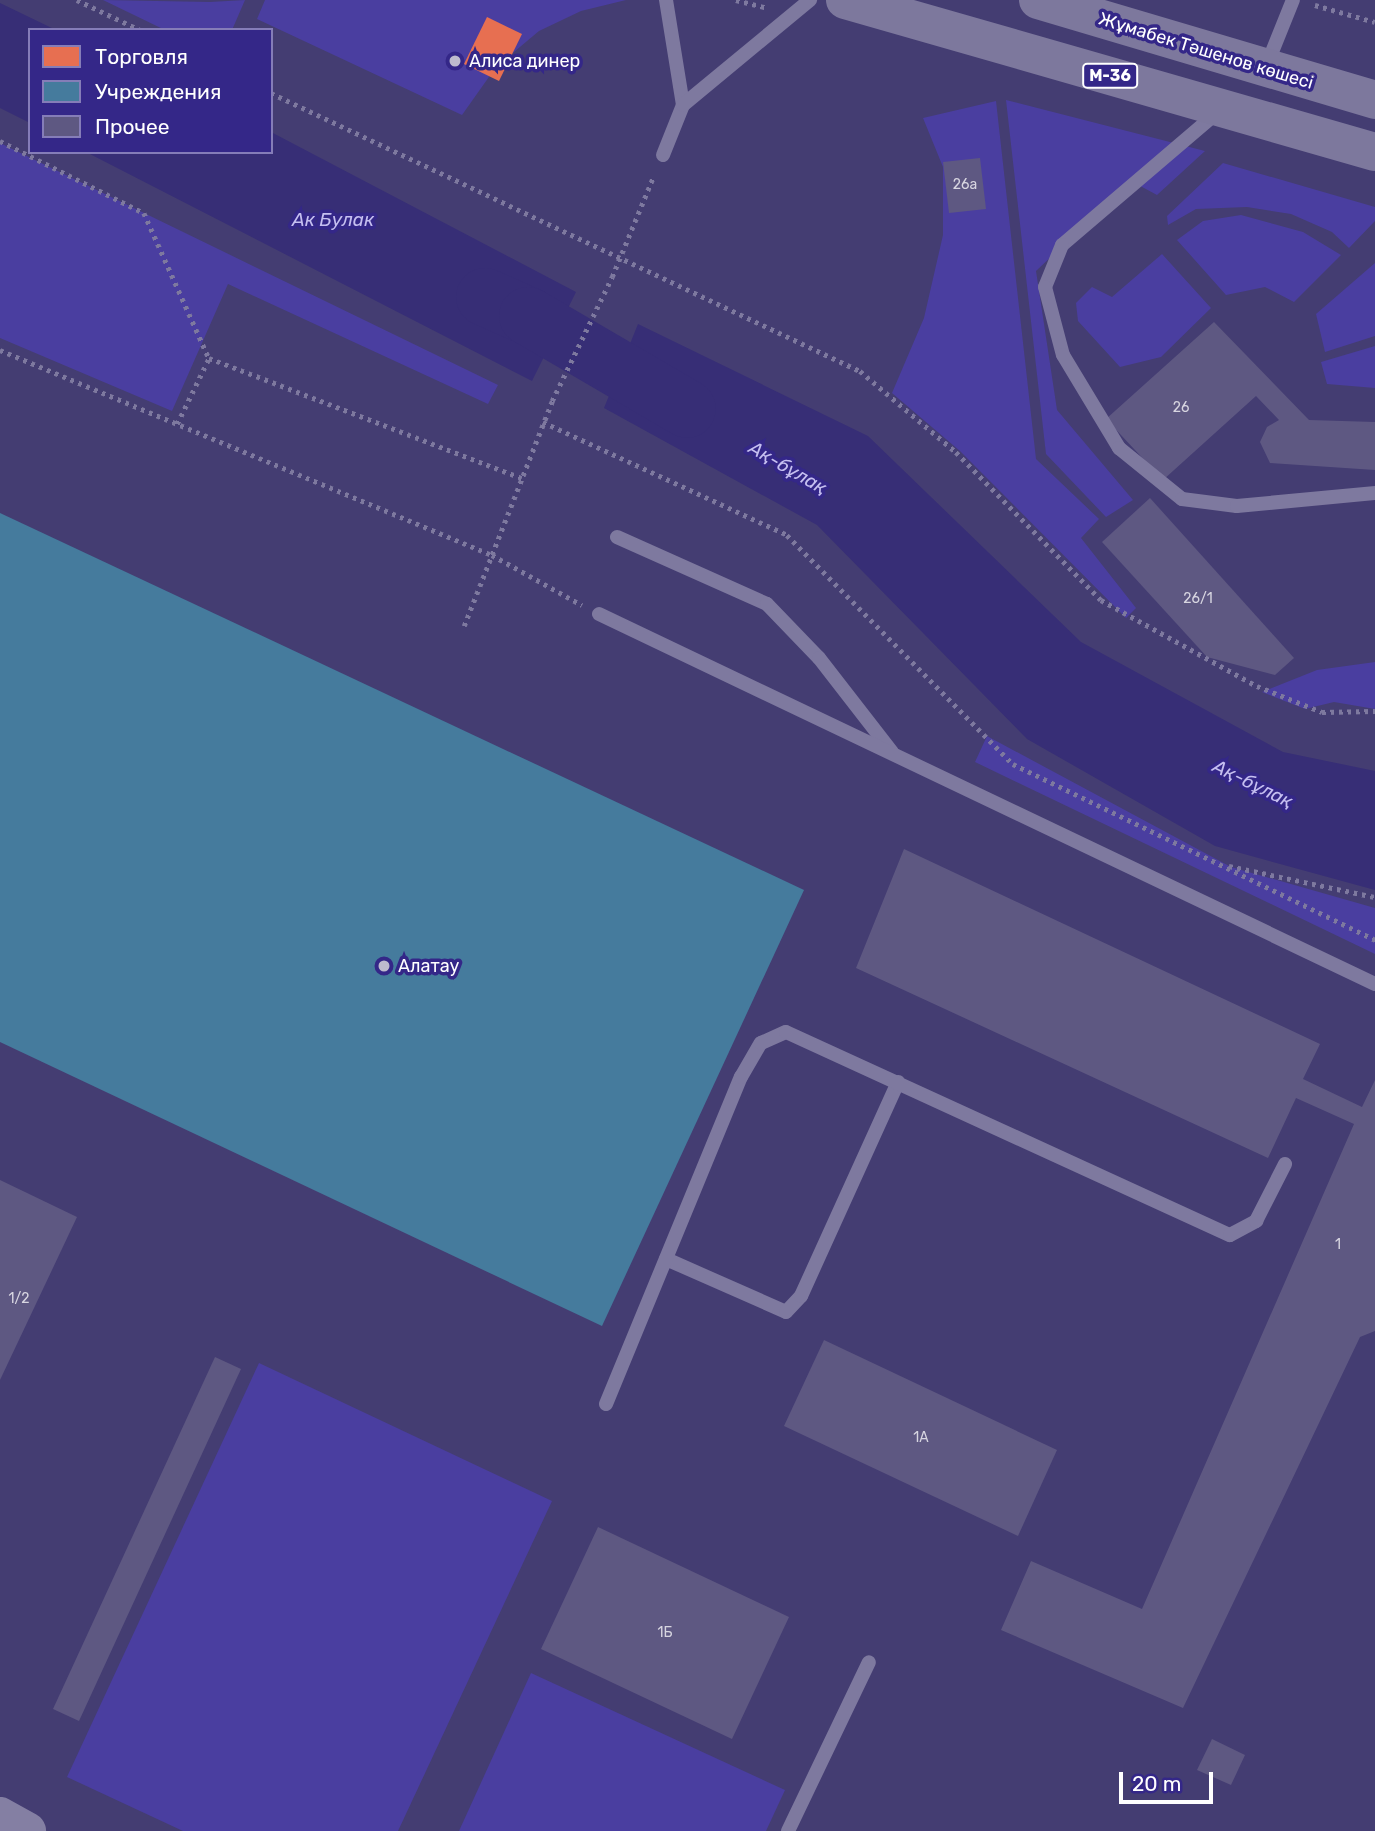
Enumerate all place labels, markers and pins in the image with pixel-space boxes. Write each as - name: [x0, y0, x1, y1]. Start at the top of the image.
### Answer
- place label: Алиса динер: [469, 50, 580, 72]
- marker: Алиса динер: [447, 53, 463, 69]
- place label: Алатау: [398, 955, 459, 977]
- marker: Алатау: [376, 958, 392, 974]

